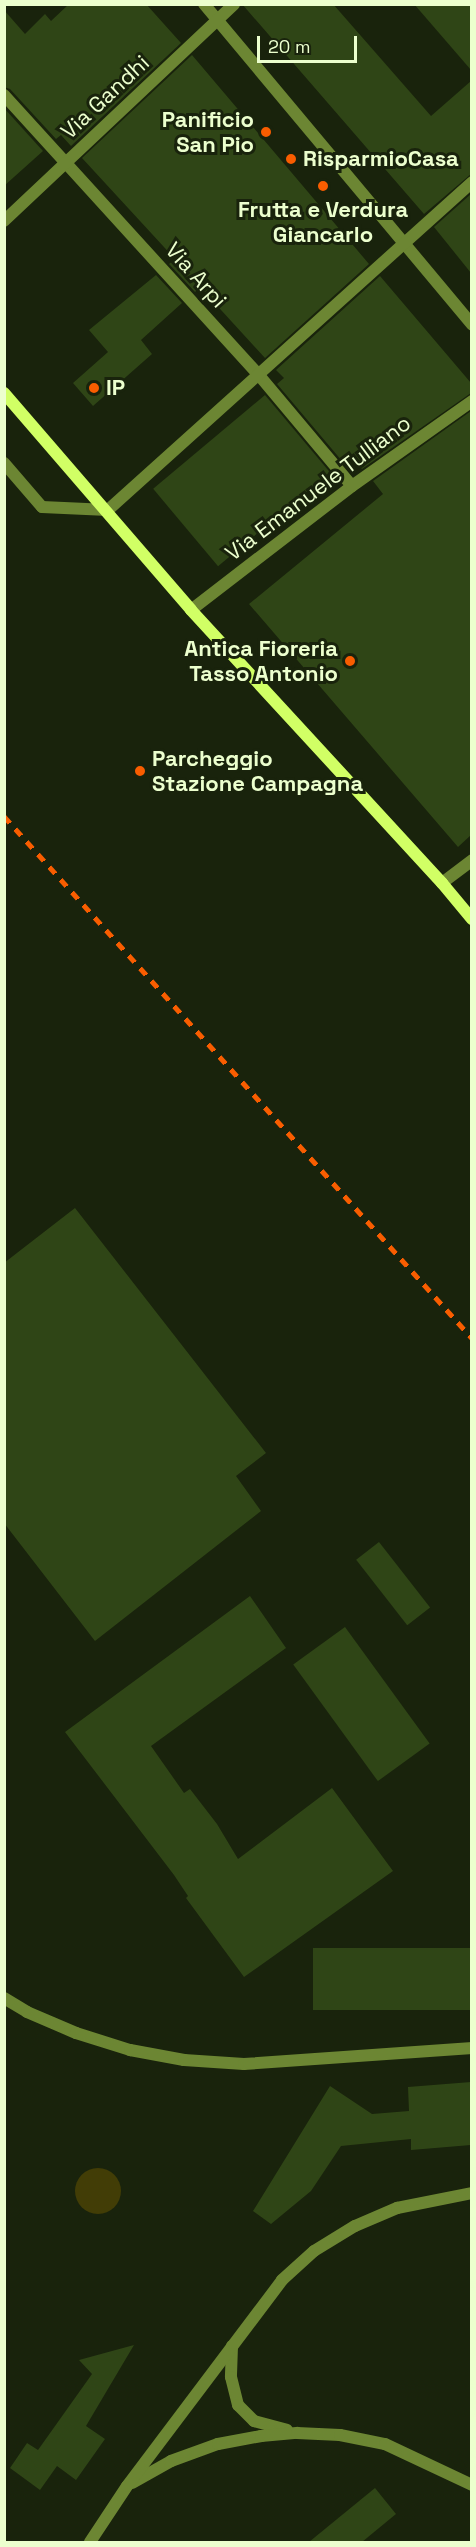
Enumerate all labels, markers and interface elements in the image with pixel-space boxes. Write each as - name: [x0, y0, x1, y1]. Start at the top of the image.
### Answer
- scale bar: [260, 24, 360, 62]
- text: 20 m: [268, 35, 311, 58]
- street label: Via Gandhi: [55, 49, 155, 145]
- place label: Panificio San Pio: [162, 106, 254, 158]
- marker: Panificio San Pio: [259, 125, 273, 139]
- place label: RisparmioCasa: [303, 146, 459, 172]
- marker: RisparmioCasa: [284, 152, 298, 166]
- marker: Frutta e Verdura Giancarlo: [316, 179, 330, 193]
- place label: Frutta e Verdura Giancarlo: [238, 196, 408, 248]
- street label: Via Arpi: [160, 237, 232, 313]
- place label: IP: [106, 375, 125, 401]
- marker: IP: [87, 381, 101, 395]
- street label: Via Emanuele Tulliano: [220, 410, 416, 566]
- place label: Antica Fioreria Tasso Antonio: [184, 635, 338, 686]
- marker: Antica Fioreria Tasso Antonio: [343, 654, 357, 668]
- place label: Parcheggio Stazione Campagna: [152, 745, 363, 796]
- marker: Parcheggio Stazione Campagna: [133, 764, 147, 778]

